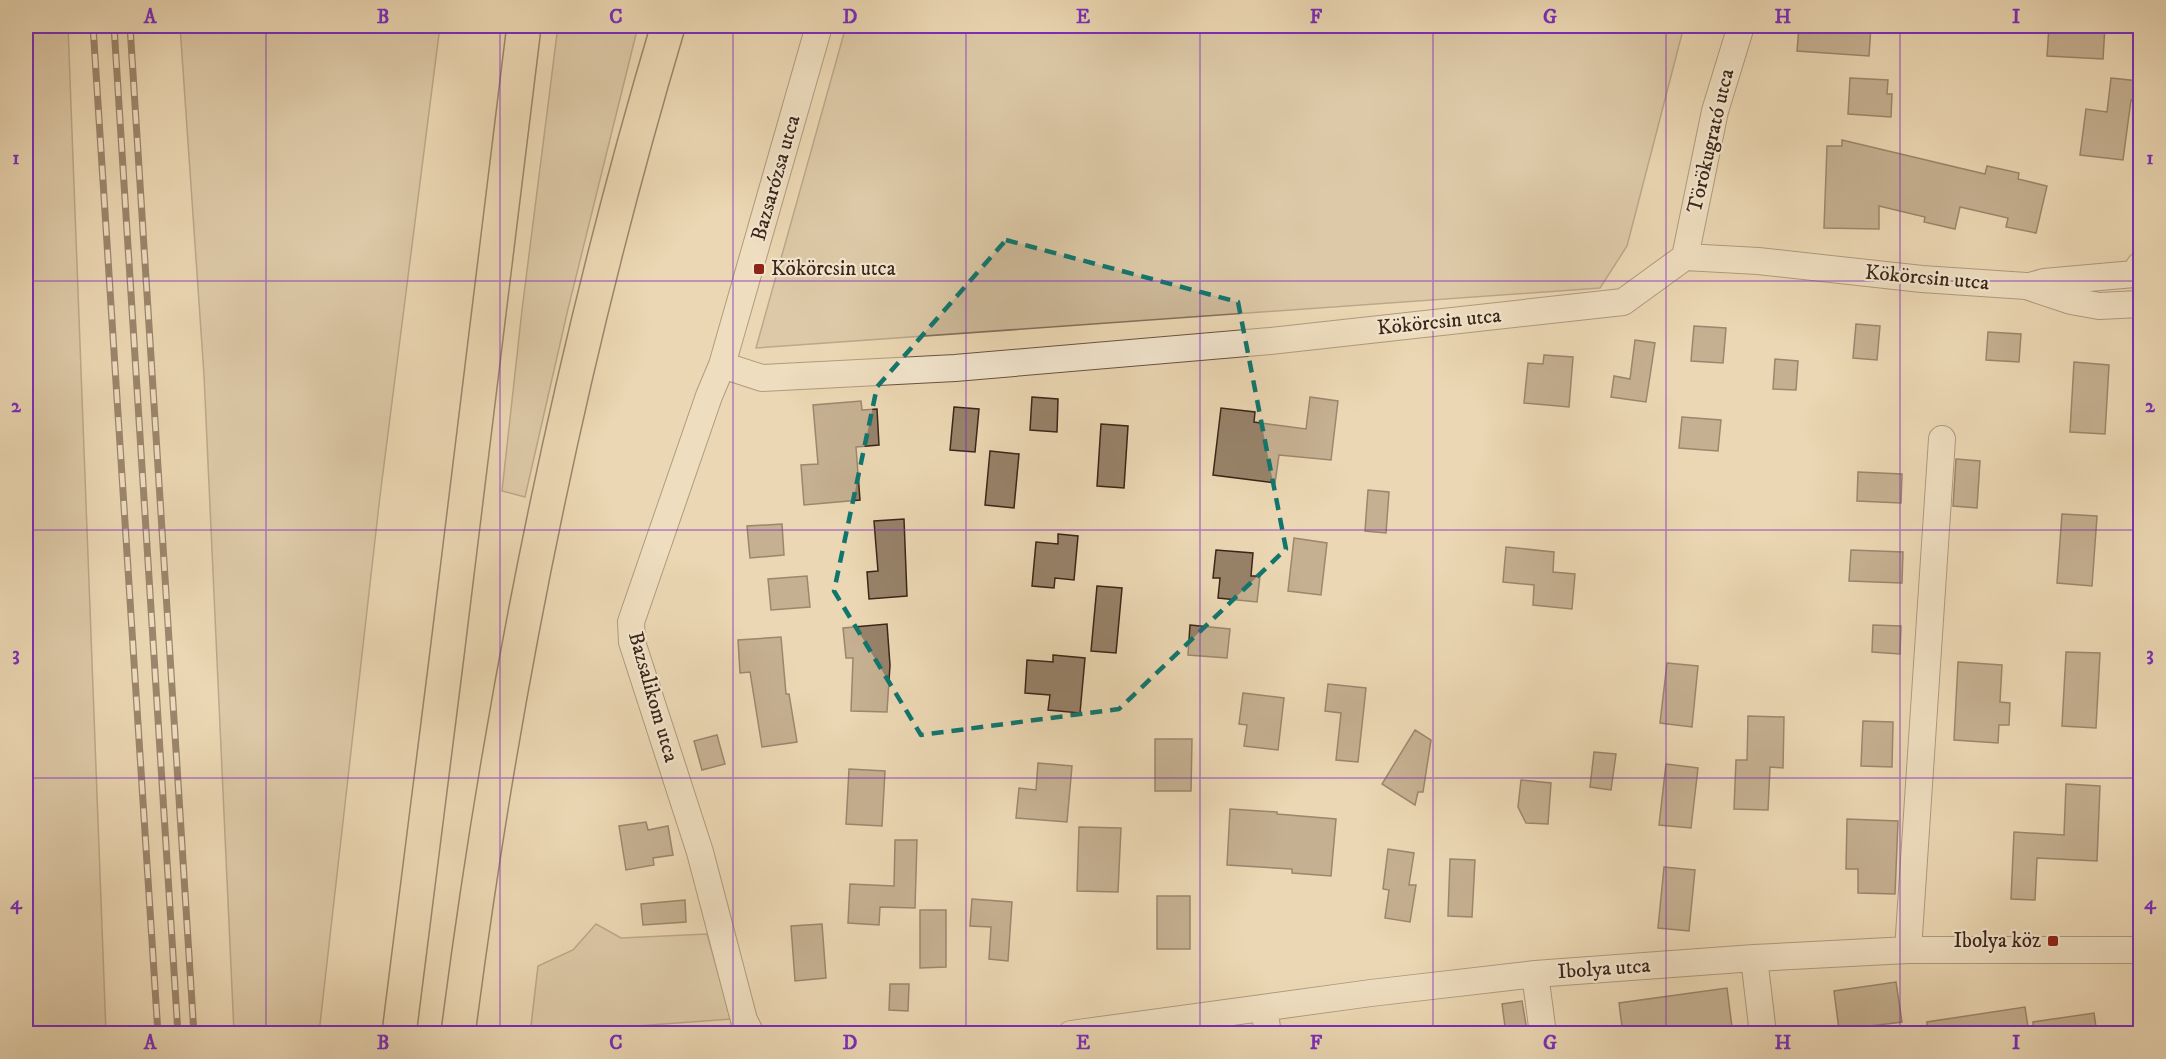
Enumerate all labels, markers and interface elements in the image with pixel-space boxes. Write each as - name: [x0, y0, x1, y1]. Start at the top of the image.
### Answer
- text: A: [143, 5, 158, 30]
- text: B: [377, 5, 389, 30]
- text: C: [609, 5, 623, 30]
- text: D: [843, 5, 858, 30]
- text: E: [1076, 5, 1090, 30]
- text: F: [1310, 5, 1323, 30]
- text: G: [1543, 5, 1557, 30]
- text: H: [1775, 5, 1792, 30]
- text: I: [2012, 5, 2020, 30]
- street label: Törökugrató utca: [1682, 66, 1740, 216]
- street label: Bazsarózsa utca: [746, 112, 806, 244]
- text: 1: [12, 146, 20, 171]
- text: 1: [2146, 146, 2154, 171]
- place label: Kökörcsin utca: [771, 256, 896, 282]
- street label: Kökörcsin utca: [1864, 260, 1990, 296]
- marker: Kökörcsin utca: [752, 262, 766, 276]
- street label: Kökörcsin utca: [1376, 303, 1502, 341]
- text: 2: [11, 394, 22, 419]
- text: 2: [2145, 394, 2156, 419]
- street label: Bazsalikom utca: [622, 629, 684, 765]
- text: 3: [12, 642, 20, 667]
- text: 3: [2146, 642, 2154, 667]
- text: 4: [10, 891, 23, 916]
- text: 4: [2144, 891, 2157, 916]
- place label: Ibolya köz: [1953, 928, 2041, 954]
- marker: Ibolya köz: [2046, 934, 2060, 948]
- street label: Ibolya utca: [1557, 953, 1651, 985]
- text: A: [143, 1031, 158, 1056]
- text: B: [377, 1031, 389, 1056]
- text: C: [609, 1031, 623, 1056]
- text: D: [843, 1031, 858, 1056]
- text: E: [1076, 1031, 1090, 1056]
- text: F: [1310, 1031, 1323, 1056]
- text: G: [1543, 1031, 1557, 1056]
- text: H: [1775, 1031, 1792, 1056]
- text: I: [2012, 1031, 2020, 1056]

